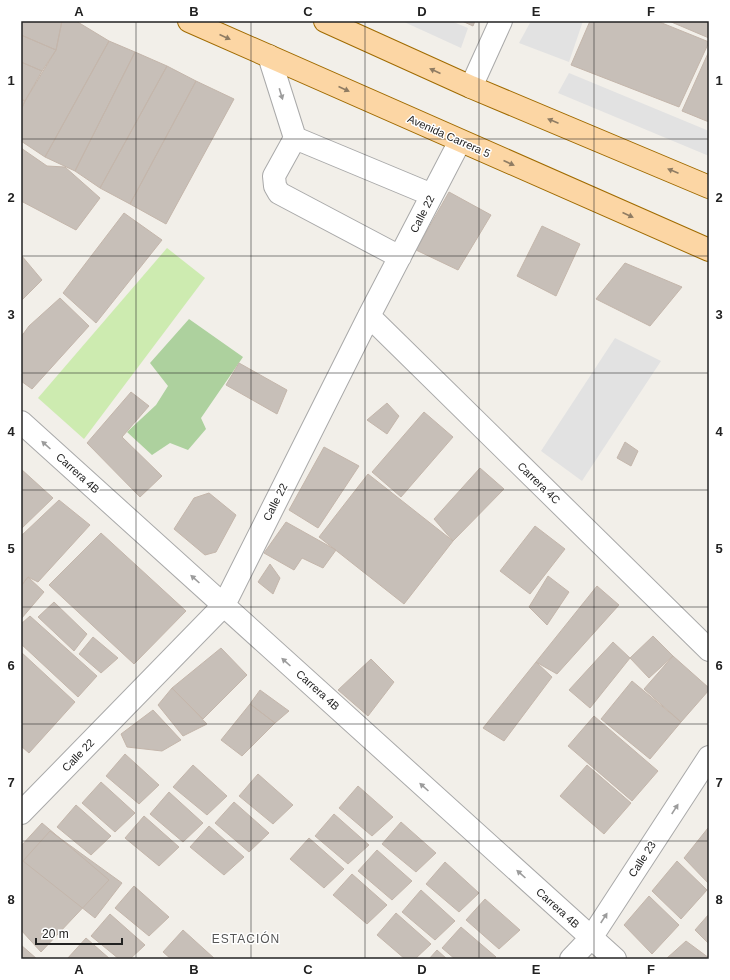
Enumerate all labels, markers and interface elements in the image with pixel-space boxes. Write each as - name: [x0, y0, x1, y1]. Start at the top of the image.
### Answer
- text: A: [74, 4, 84, 19]
- text: B: [189, 4, 199, 19]
- text: C: [303, 4, 313, 19]
- text: D: [417, 4, 427, 19]
- text: E: [532, 4, 541, 19]
- text: F: [647, 4, 655, 19]
- one-way arrow: [219, 34, 231, 40]
- one-way arrow: [430, 68, 441, 74]
- text: 1: [7, 73, 15, 88]
- text: 1: [715, 73, 723, 88]
- one-way arrow: [338, 87, 350, 93]
- one-way arrow: [278, 88, 284, 100]
- street label: Avenida Carrera 5: [406, 112, 492, 160]
- one-way arrow: [547, 118, 559, 124]
- one-way arrow: [503, 160, 515, 166]
- one-way arrow: [667, 168, 679, 175]
- text: 2: [7, 190, 15, 205]
- text: 2: [715, 190, 723, 205]
- street label: Calle 22: [407, 193, 437, 235]
- one-way arrow: [622, 211, 634, 218]
- text: 3: [7, 307, 15, 322]
- text: 3: [715, 307, 723, 322]
- text: 4: [7, 424, 15, 439]
- text: 4: [715, 424, 723, 439]
- one-way arrow: [41, 440, 52, 449]
- street label: Carrera 4B: [54, 451, 102, 495]
- street label: Carrera 4C: [515, 460, 563, 506]
- street label: Calle 22: [260, 481, 290, 523]
- text: 5: [7, 541, 15, 556]
- text: 5: [715, 541, 723, 556]
- one-way arrow: [190, 574, 200, 583]
- one-way arrow: [281, 657, 292, 666]
- text: 6: [7, 658, 15, 673]
- text: 6: [715, 658, 723, 673]
- street label: Carrera 4B: [294, 668, 342, 712]
- street label: Calle 22: [60, 736, 96, 774]
- text: 7: [7, 775, 15, 790]
- text: 7: [715, 775, 723, 790]
- one-way arrow: [419, 782, 430, 791]
- one-way arrow: [671, 804, 679, 814]
- street label: Calle 23: [626, 839, 658, 879]
- one-way arrow: [516, 870, 525, 879]
- street label: Carrera 4B: [534, 886, 582, 930]
- text: 8: [7, 892, 15, 907]
- text: 8: [715, 892, 723, 907]
- one-way arrow: [600, 913, 608, 923]
- scale bar: [36, 920, 122, 946]
- text: 20 m: [42, 927, 69, 941]
- district label: ESTACIÓN: [212, 931, 280, 946]
- text: A: [74, 962, 84, 977]
- text: B: [189, 962, 199, 977]
- text: C: [303, 962, 313, 977]
- text: D: [417, 962, 427, 977]
- text: E: [532, 962, 541, 977]
- text: F: [647, 962, 655, 977]

